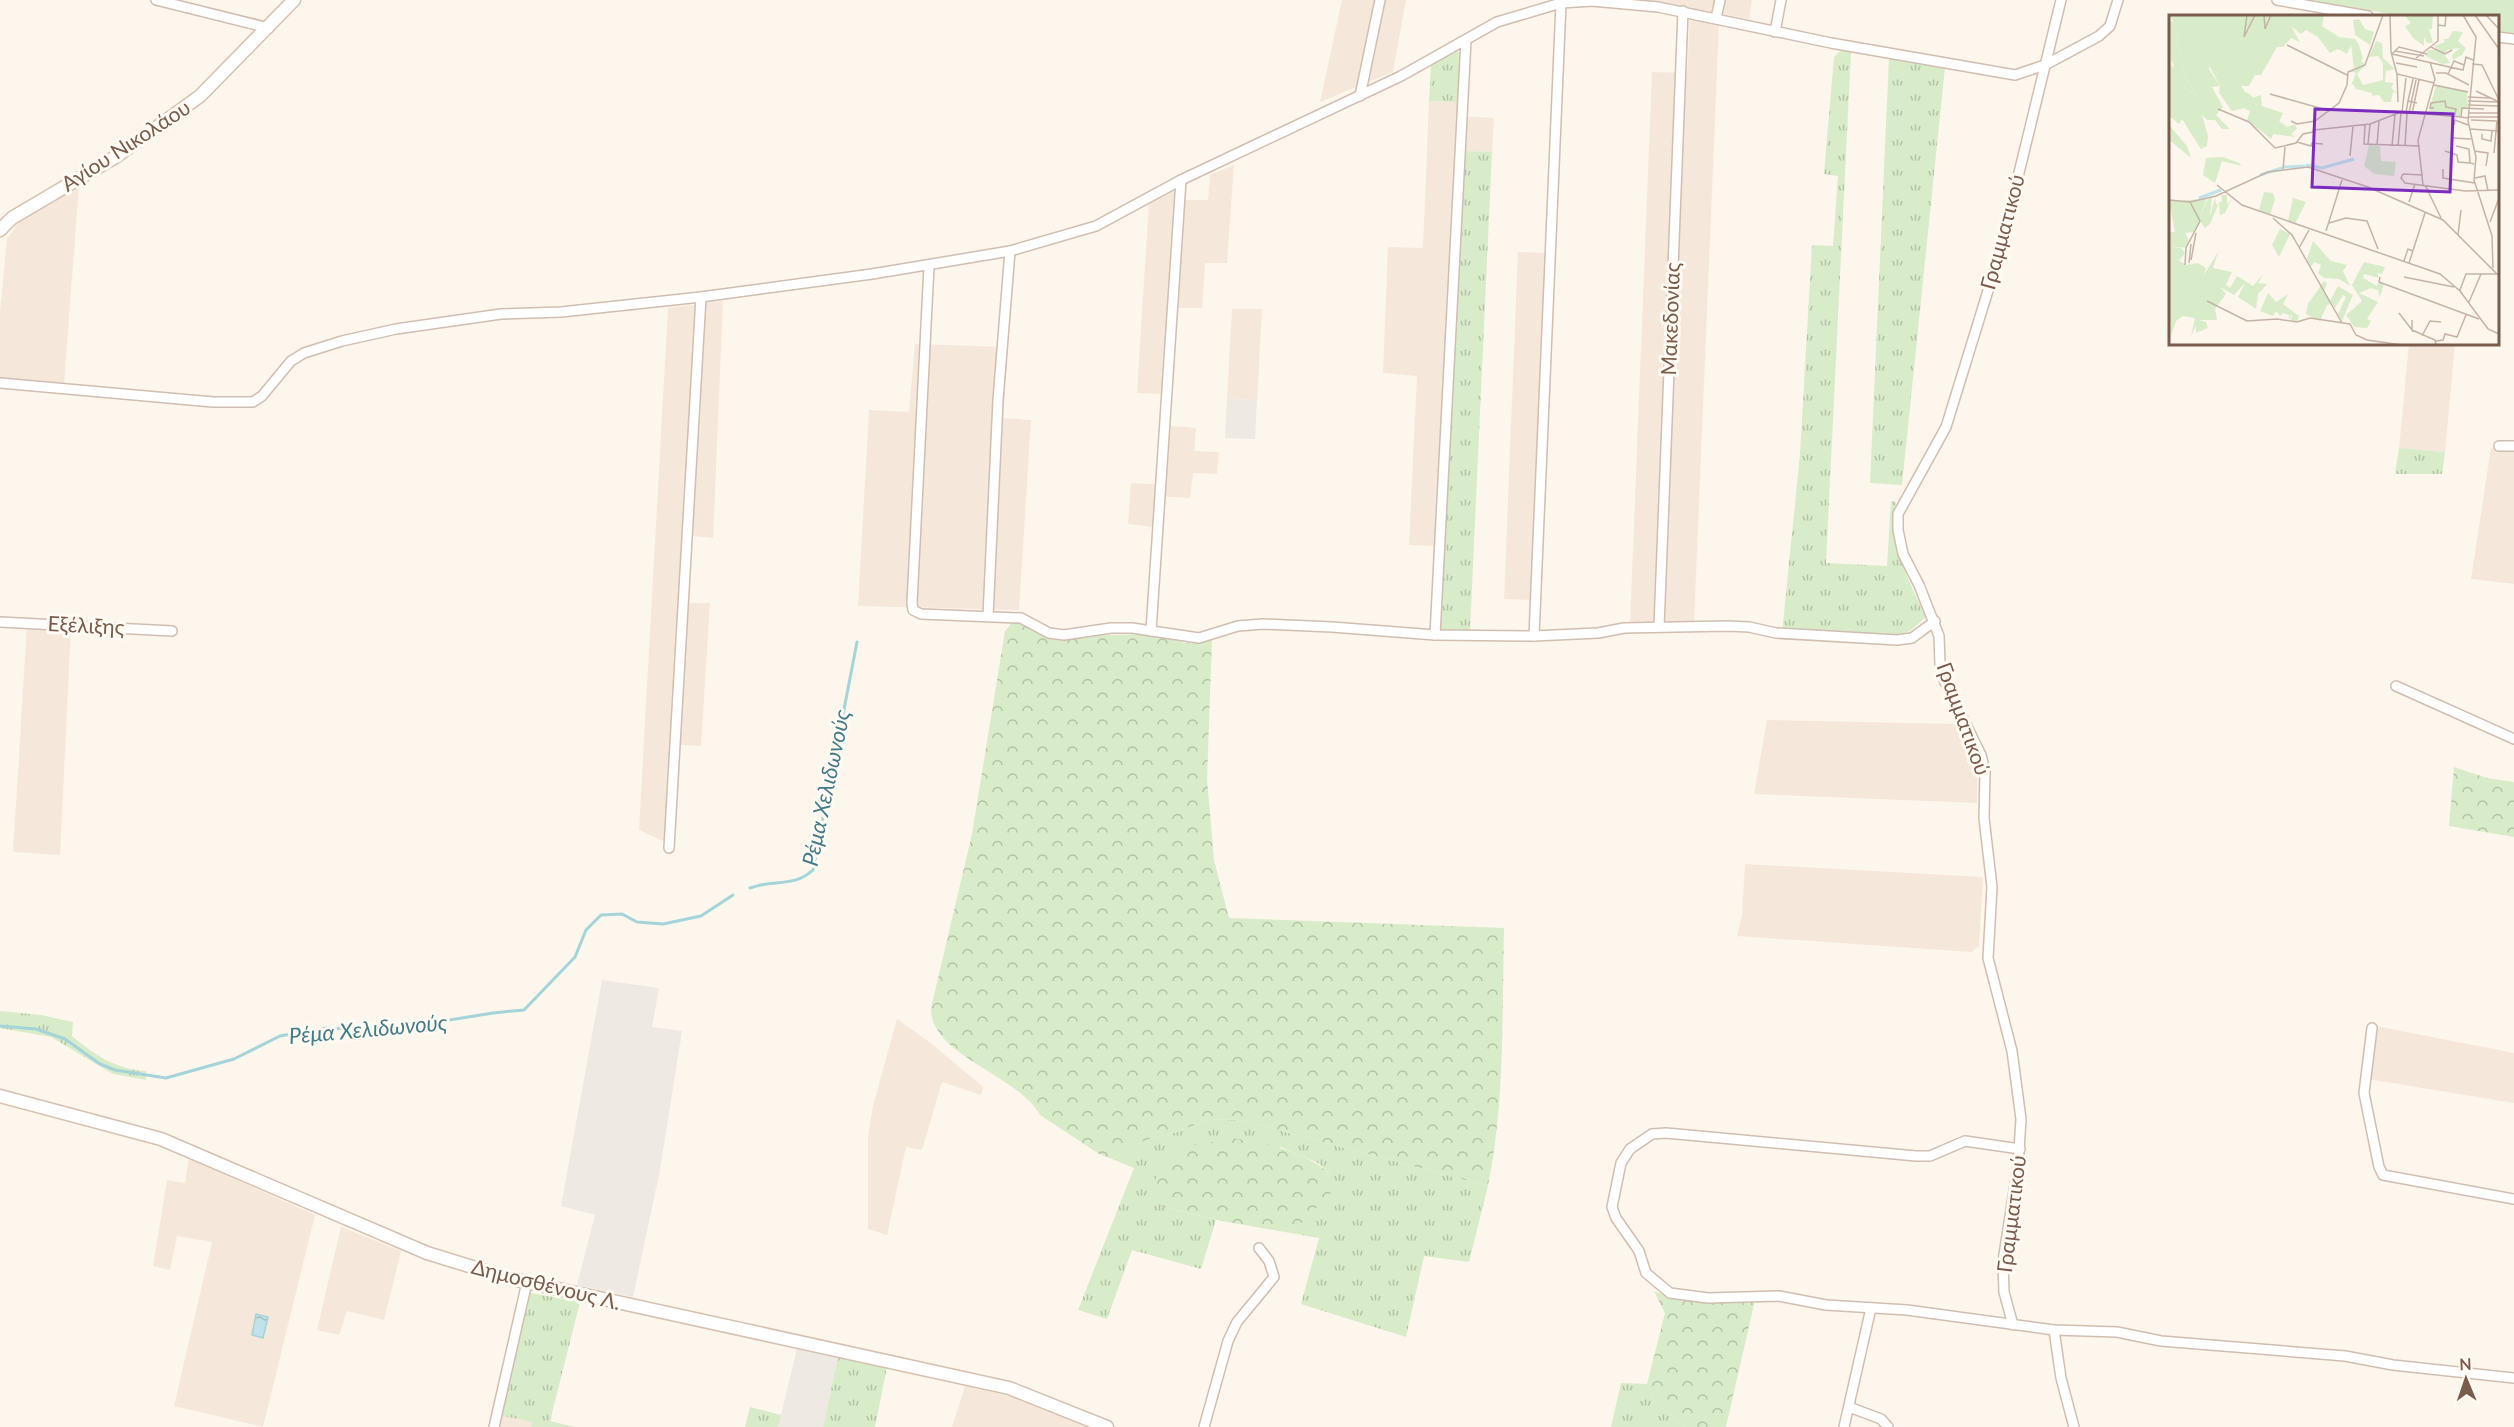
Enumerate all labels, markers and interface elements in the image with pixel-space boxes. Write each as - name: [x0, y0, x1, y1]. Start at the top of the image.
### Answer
- inset map: [2169, 15, 2499, 345]
- street label: Αγίου Νικολάου: [56, 94, 194, 196]
- street label: Γραμματικού: [1974, 171, 2029, 292]
- street label: Μακεδονίας: [1655, 262, 1684, 376]
- street label: Εξέλιξης: [47, 610, 125, 639]
- street label: Γραμματικού: [1932, 659, 1996, 778]
- water label: Ρέμα Χελιδωνούς: [796, 707, 855, 868]
- water label: Ρέμα Χελιδωνούς: [288, 1008, 449, 1049]
- street label: Γραμματικού: [1991, 1154, 2030, 1274]
- street label: Δημοσθένους Λ.: [469, 1253, 624, 1314]
- north arrow: [2436, 1349, 2496, 1409]
- text: N: [2459, 1354, 2472, 1373]

